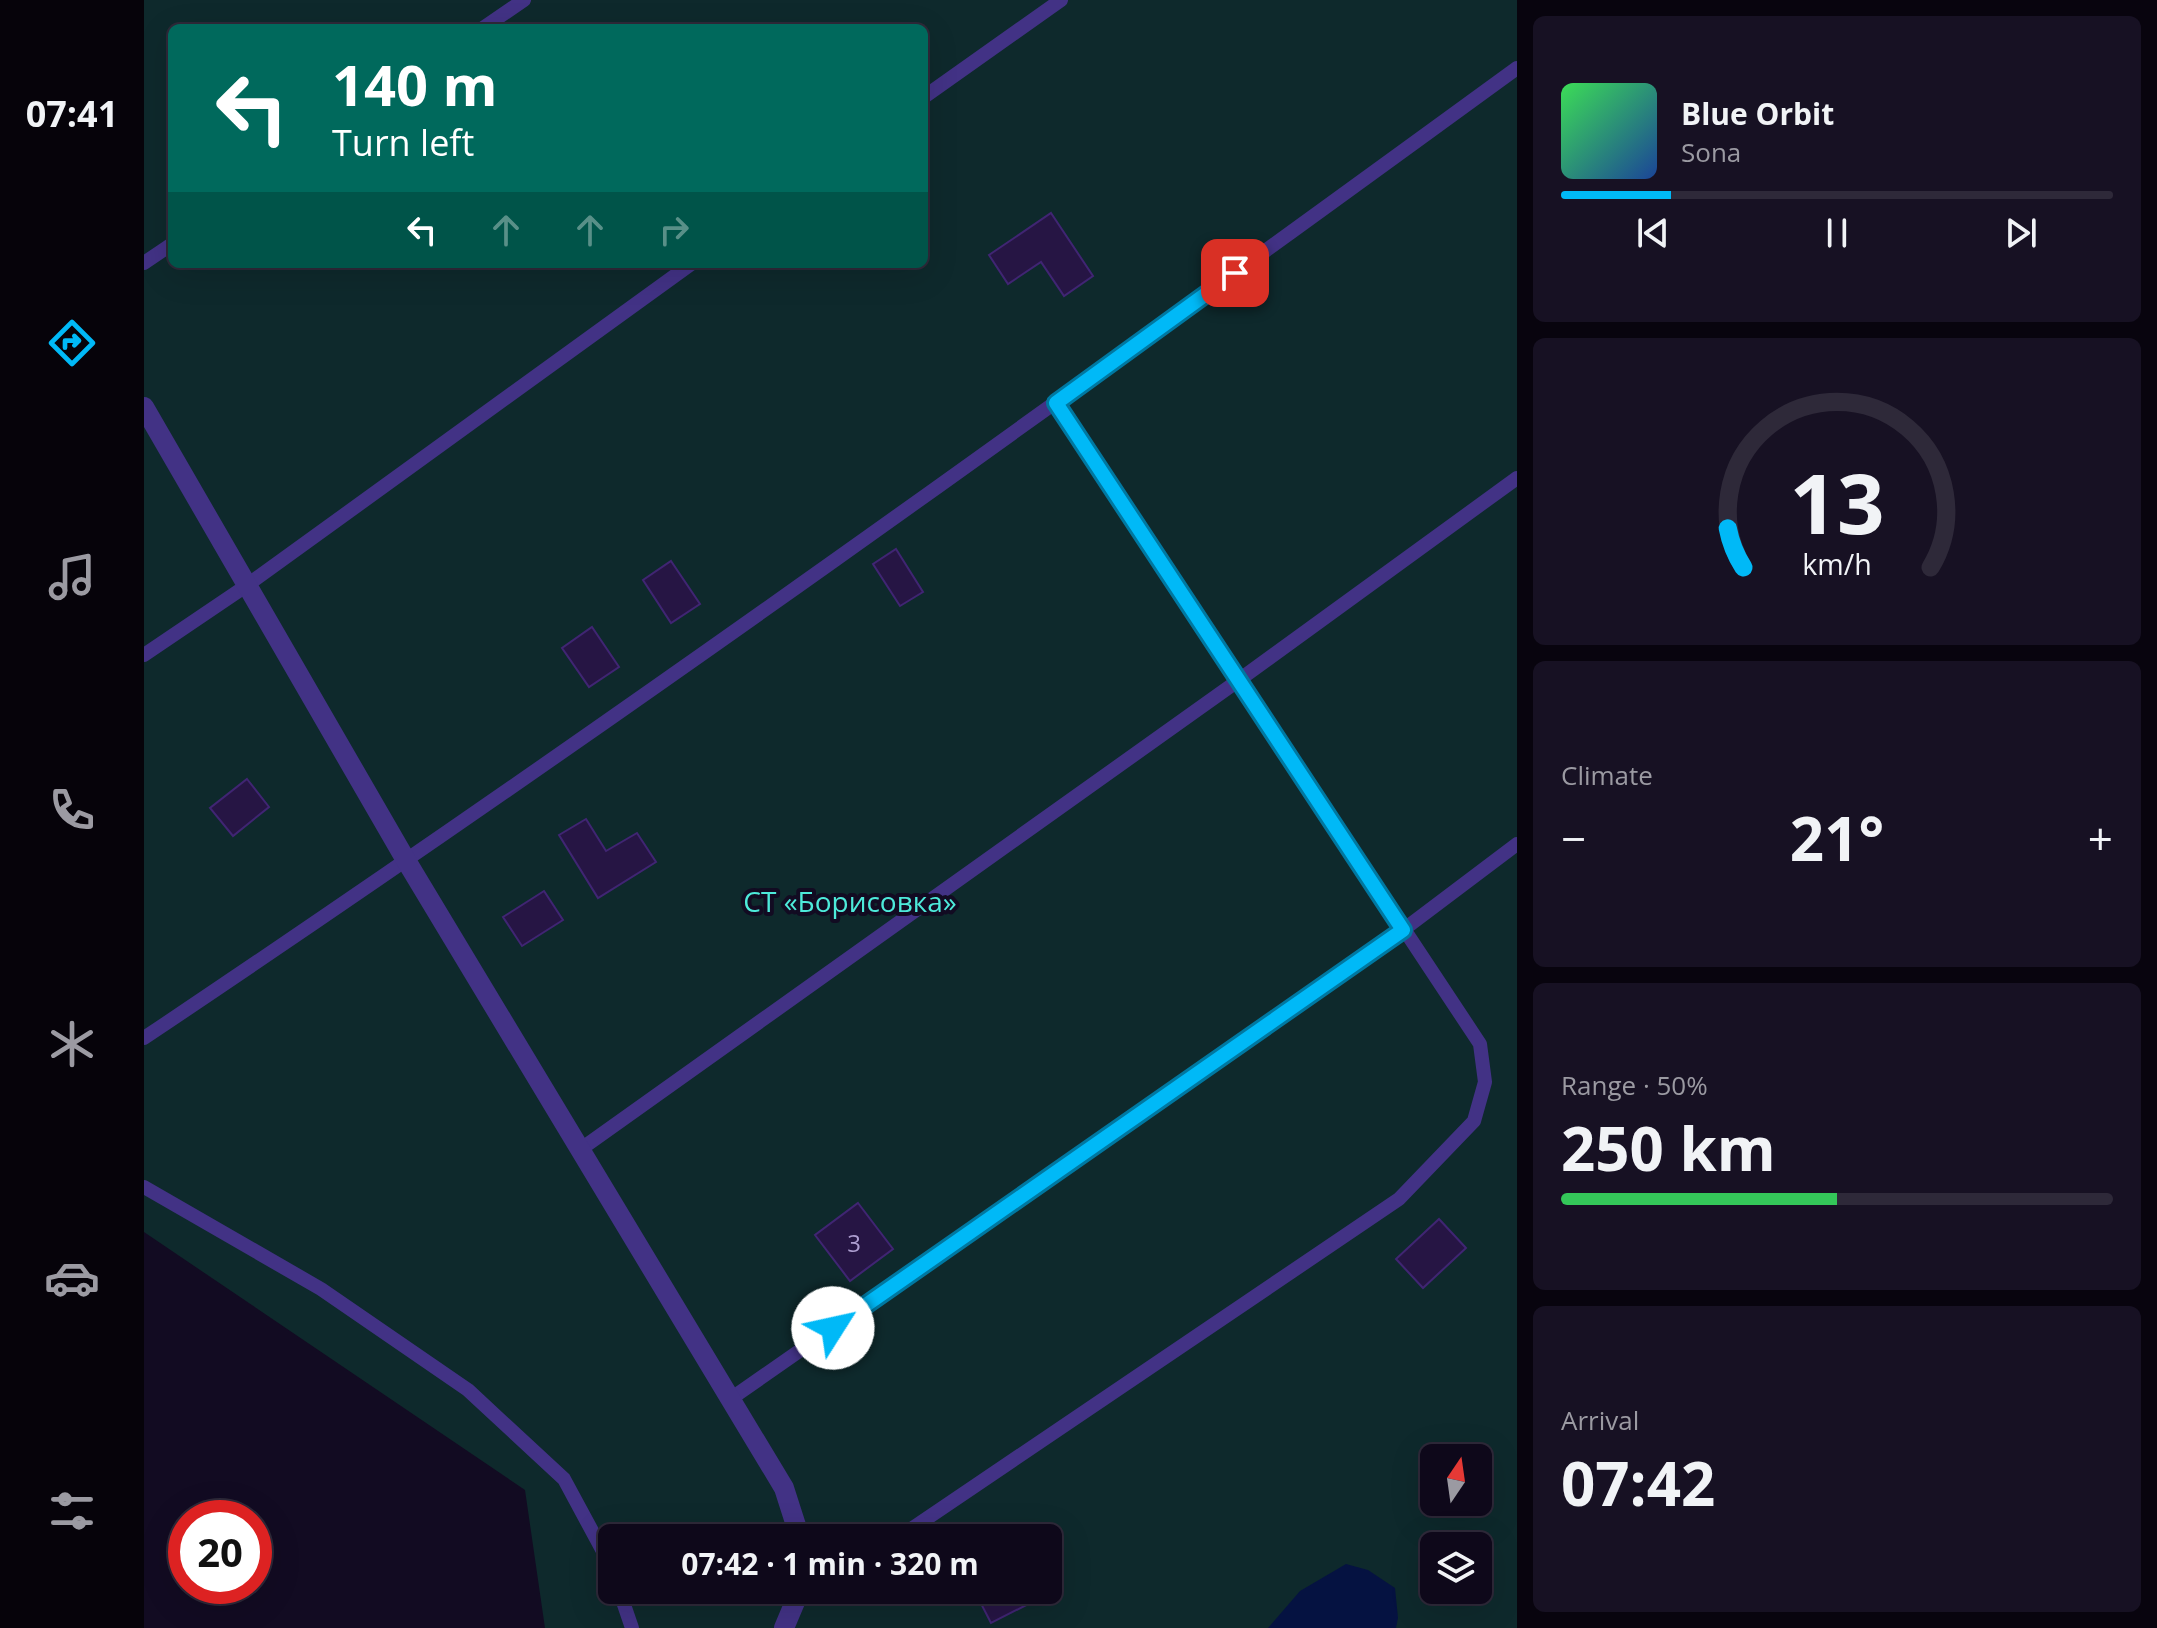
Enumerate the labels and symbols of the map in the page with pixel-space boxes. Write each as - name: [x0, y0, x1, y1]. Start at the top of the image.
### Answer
- pin: [1201, 239, 1269, 307]
- park label: СТ «Борисовка»: [743, 882, 957, 920]
- house number: 3: [847, 1226, 861, 1259]
- position arrow: [791, 1286, 875, 1370]
- north arrow: [1420, 1444, 1492, 1516]
- speed limit sign: 20: [168, 1500, 272, 1604]

